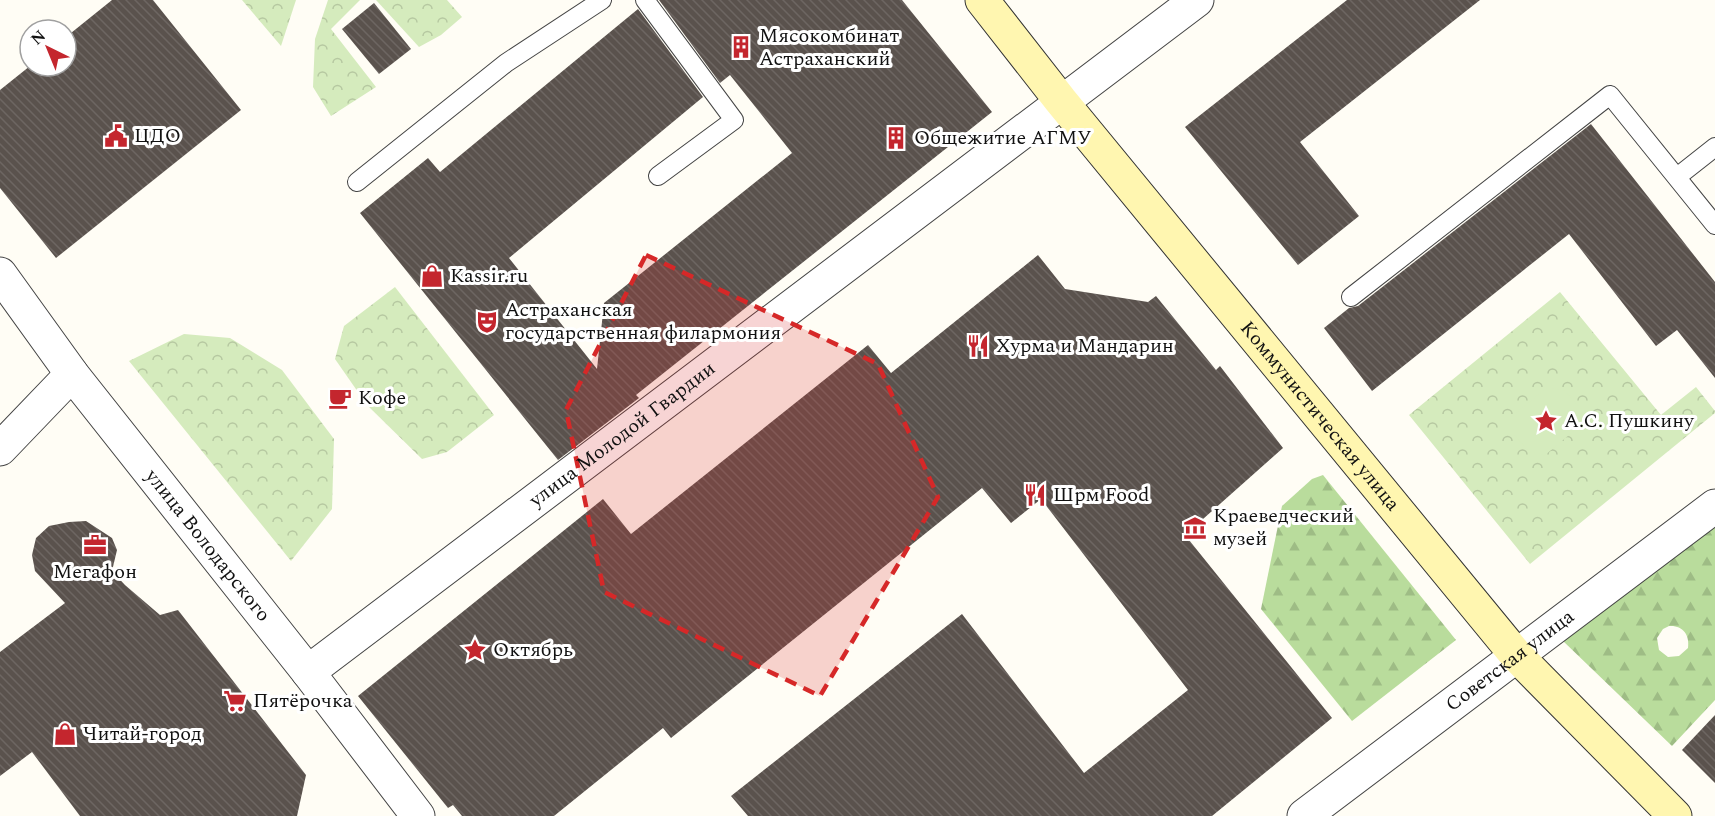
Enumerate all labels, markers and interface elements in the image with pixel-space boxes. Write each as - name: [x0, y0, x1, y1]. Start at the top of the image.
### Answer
- north arrow: [18, 18, 78, 78]
- place label: Мясокомбинат Астраханский: [759, 21, 899, 74]
- text: N: [25, 25, 51, 51]
- building icon: Мясокомбинат Астраханский: [728, 34, 754, 60]
- place label: ЦДО: [134, 121, 181, 151]
- public building icon: ЦДО: [103, 123, 129, 149]
- place label: Общежитие АГМУ: [914, 123, 1091, 153]
- building icon: Общежитие АГМУ: [883, 125, 909, 151]
- place label: Kassir.ru: [450, 261, 528, 291]
- shop icon: Kassir.ru: [419, 263, 445, 289]
- place label: Астраханская государственная филармония: [505, 295, 781, 348]
- theatre icon: Астраханская государственная филармония: [474, 309, 500, 335]
- street label: Коммунистическая улица: [1233, 314, 1407, 518]
- place label: Хурма и Мандарин: [996, 331, 1174, 361]
- restaurant icon: Хурма и Мандарин: [965, 333, 991, 359]
- street label: улица Молодой Гвардии: [522, 354, 722, 515]
- place label: Кофе: [358, 383, 406, 413]
- cafe icon: Кофе: [327, 385, 353, 411]
- place label: А.С. Пушкину: [1564, 406, 1695, 436]
- place icon: А.С. Пушкину: [1533, 408, 1559, 434]
- street label: улица Володарского: [137, 462, 278, 628]
- place label: Шрм Food: [1053, 480, 1149, 510]
- restaurant icon: Шрм Food: [1022, 482, 1048, 508]
- place label: Краеведческий музей: [1213, 501, 1354, 554]
- museum icon: Краеведческий музей: [1182, 515, 1208, 541]
- office icon: Мегафон: [82, 532, 108, 558]
- place label: Мегафон: [53, 557, 137, 587]
- street label: Советская улица: [1439, 602, 1581, 719]
- place label: Октябрь: [493, 635, 573, 665]
- place icon: Октябрь: [462, 637, 488, 663]
- place label: Пятёрочка: [253, 686, 353, 716]
- supermarket icon: Пятёрочка: [222, 688, 248, 714]
- place label: Читай-город: [83, 719, 202, 749]
- shop icon: Читай-город: [52, 721, 78, 747]

